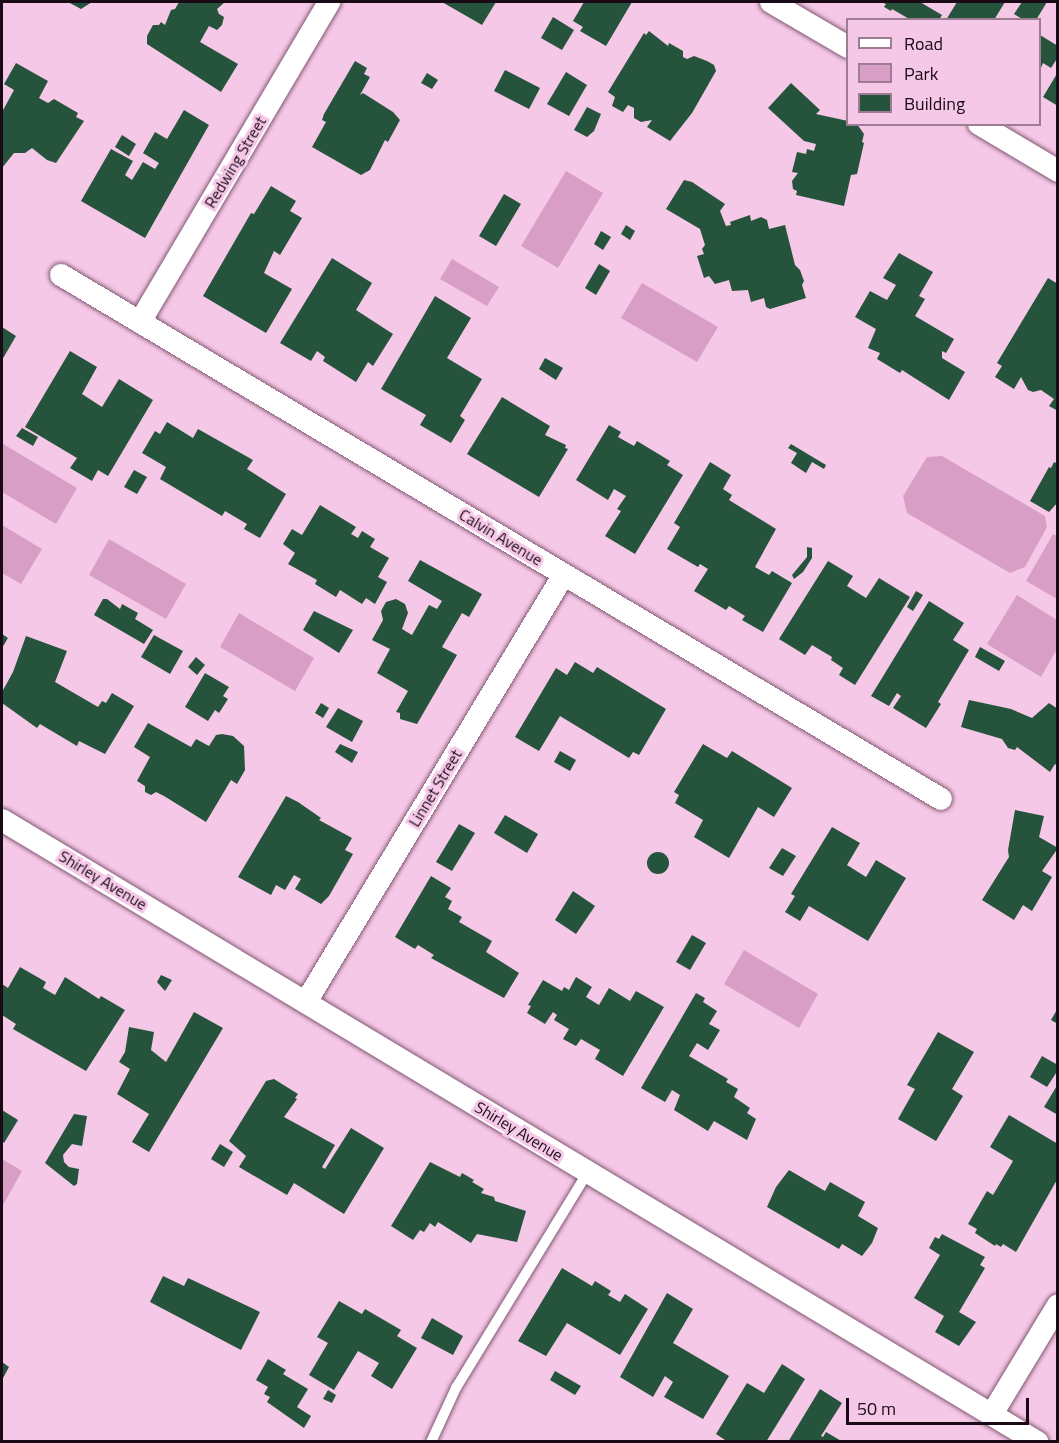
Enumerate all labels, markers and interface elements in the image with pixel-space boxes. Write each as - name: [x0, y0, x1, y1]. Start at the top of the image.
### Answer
- legend: [846, 18, 1041, 126]
- text: Road: [904, 30, 943, 57]
- text: Park: [904, 60, 938, 87]
- text: Building: [904, 90, 965, 117]
- street label: Redwing Street: [200, 113, 270, 211]
- street label: Calvin Avenue: [456, 505, 546, 569]
- street label: Linnet Street: [404, 746, 466, 830]
- street label: Shirley Avenue: [56, 846, 150, 914]
- street label: Shirley Avenue: [472, 1097, 566, 1165]
- scale bar: [849, 1386, 1032, 1424]
- text: 50 m: [857, 1395, 896, 1422]

